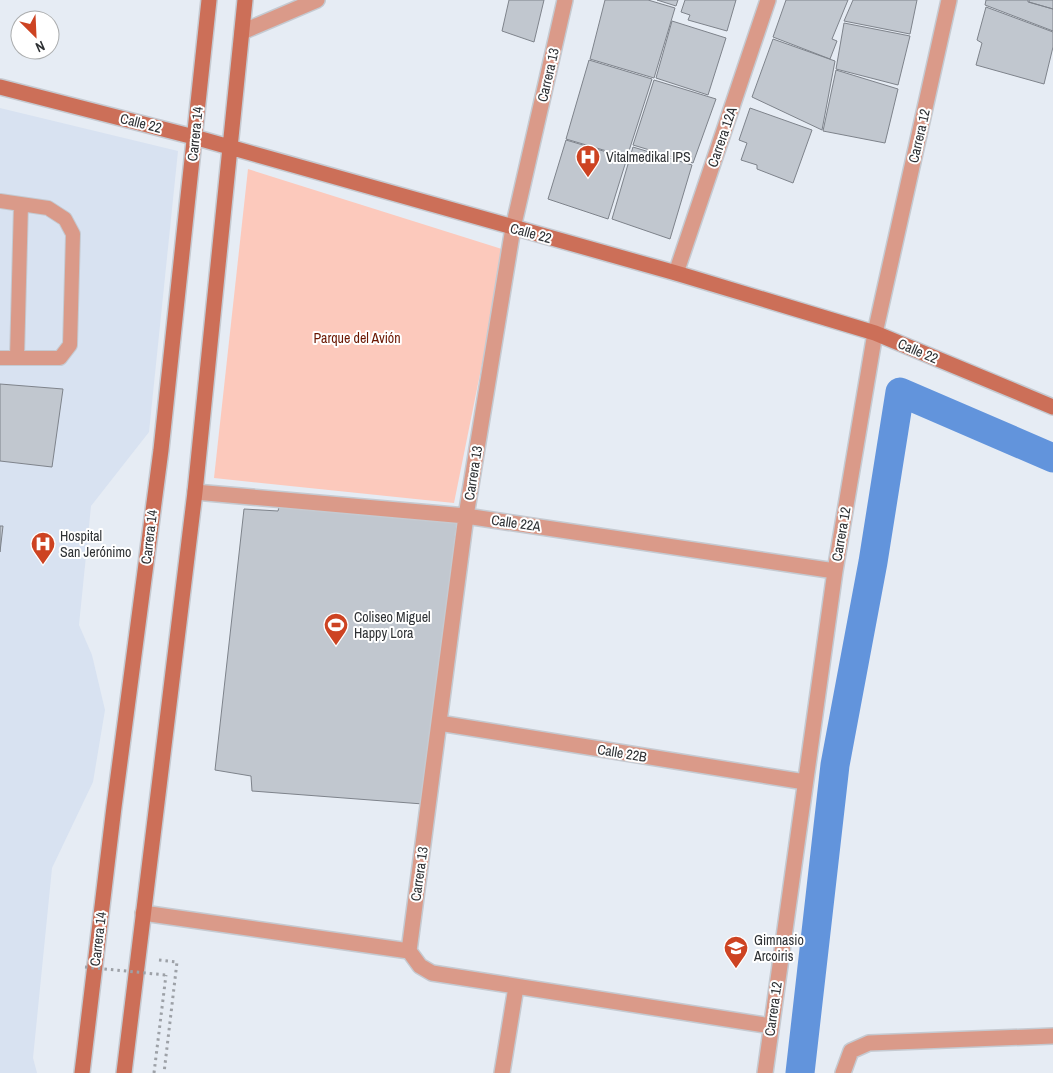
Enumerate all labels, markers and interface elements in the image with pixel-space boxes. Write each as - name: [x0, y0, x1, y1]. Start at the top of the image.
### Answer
- north arrow: [10, 10, 60, 60]
- text: N: [33, 37, 48, 57]
- street label: Carrera 13: [533, 46, 563, 104]
- street label: Carrera 12A: [703, 104, 741, 169]
- street label: Carrera 14: [183, 105, 207, 162]
- street label: Carrera 12: [904, 107, 934, 165]
- street label: Calle 22: [118, 109, 164, 137]
- hospital icon: Vitalmedikal IPS: [575, 144, 601, 178]
- place label: Vitalmedikal IPS: [606, 148, 691, 166]
- street label: Calle 22: [508, 219, 554, 247]
- park label: Parque del Avión: [313, 329, 401, 347]
- street label: Calle 22: [895, 334, 941, 368]
- street label: Carrera 13: [460, 444, 486, 502]
- street label: Carrera 12: [827, 505, 855, 563]
- street label: Carrera 14: [137, 508, 161, 565]
- street label: Calle 22A: [490, 511, 542, 535]
- place label: Hospital San Jerónimo: [60, 527, 131, 561]
- hospital icon: Hospital San Jerónimo: [30, 531, 56, 565]
- place label: Coliseo Miguel Happy Lora: [354, 608, 431, 642]
- sports icon: Coliseo Miguel Happy Lora: [323, 612, 349, 646]
- street label: Calle 22B: [596, 740, 648, 766]
- street label: Carrera 13: [406, 846, 432, 902]
- street label: Carrera 14: [86, 910, 110, 967]
- place label: Gimnasio Arcoiris: [753, 931, 804, 965]
- school or university icon: Gimnasio Arcoiris: [723, 935, 749, 969]
- street label: Carrera 12: [760, 981, 786, 1037]

